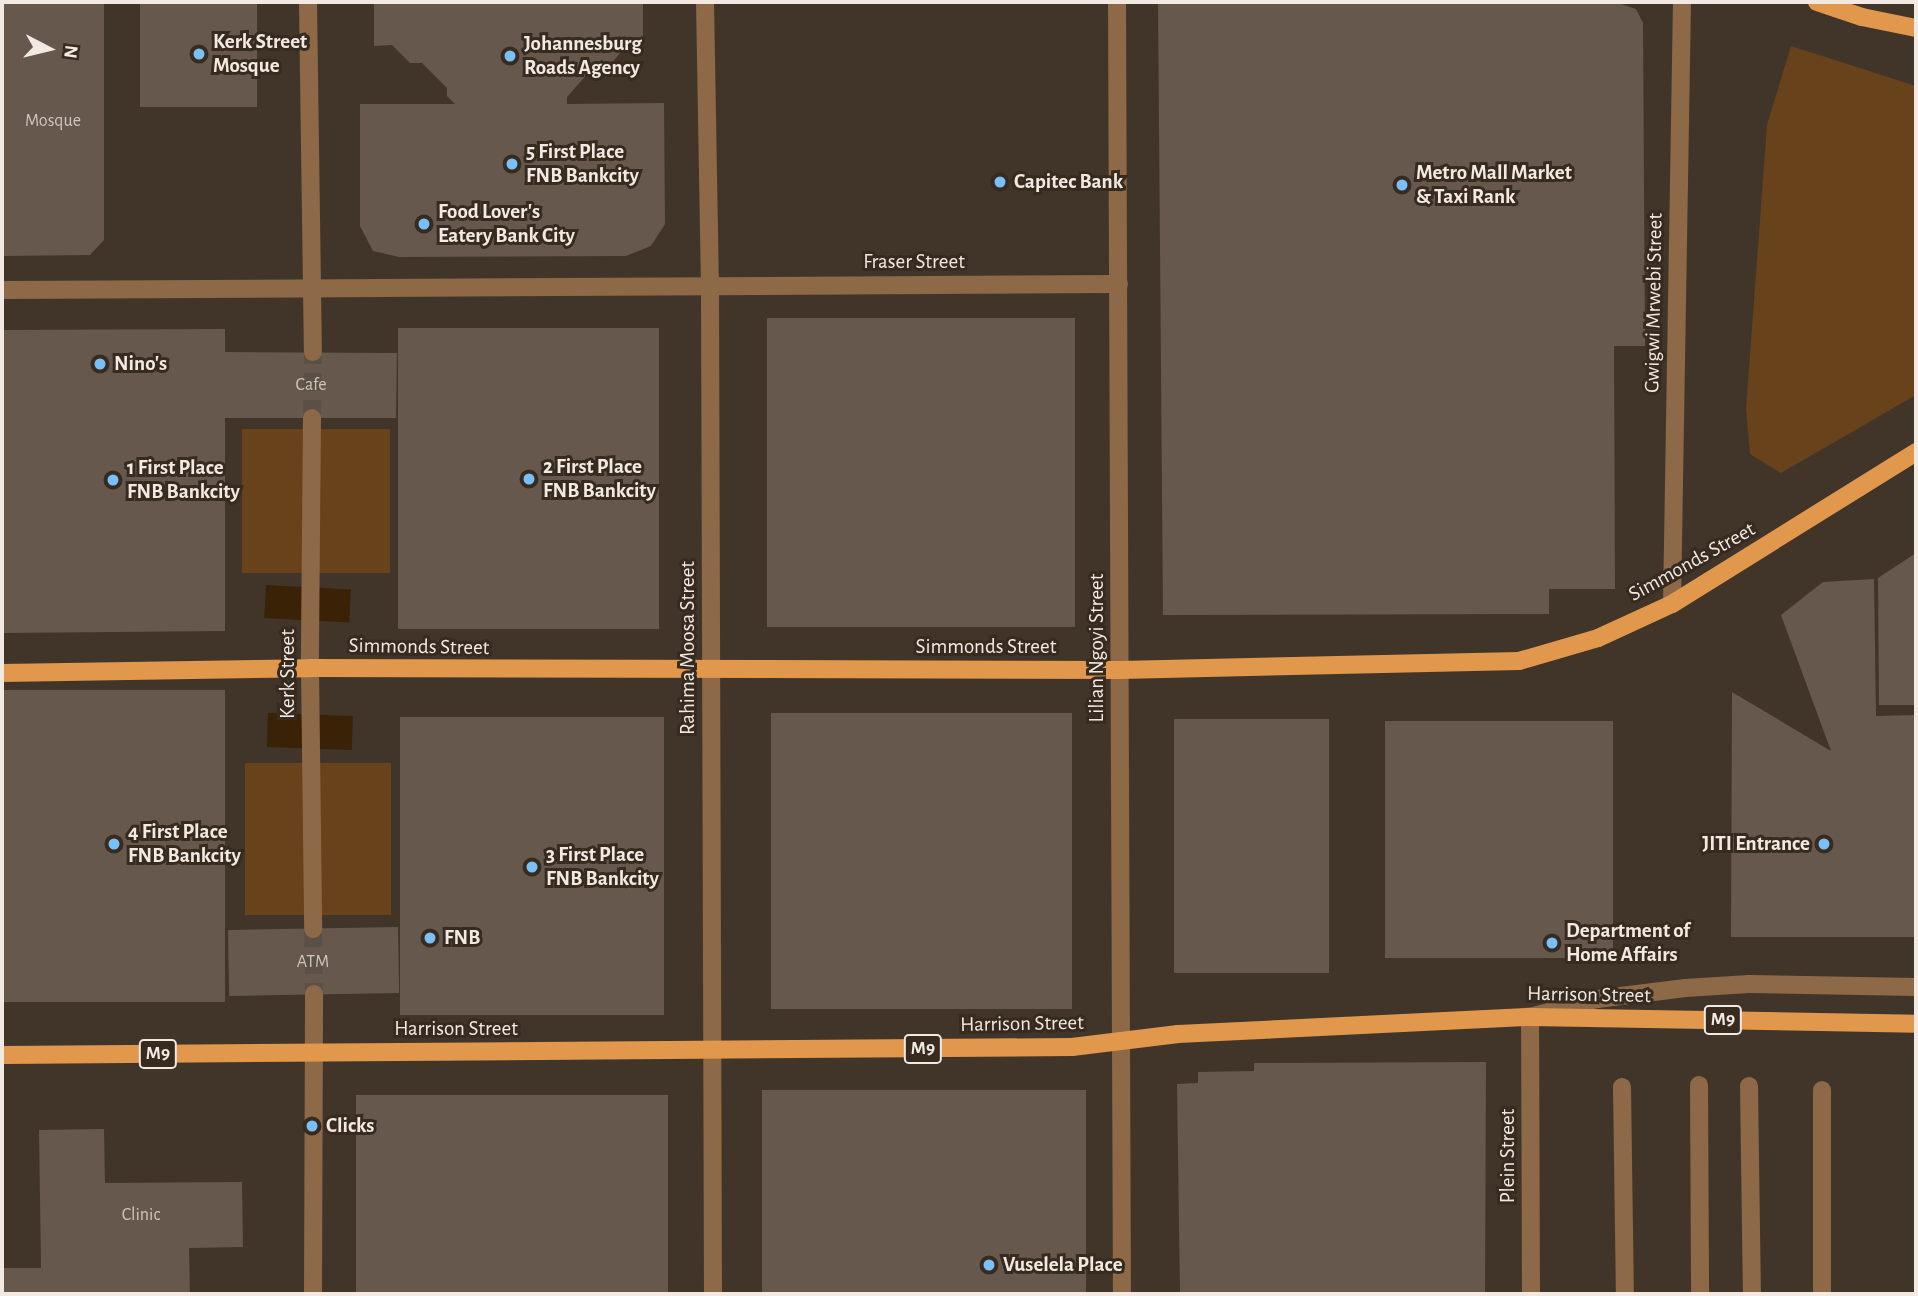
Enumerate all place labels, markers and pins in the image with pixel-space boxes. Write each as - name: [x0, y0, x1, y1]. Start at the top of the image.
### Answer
- place label: Kerk Street Mosque: [213, 29, 307, 79]
- place label: Johannesburg Roads Agency: [524, 31, 642, 81]
- marker: Kerk Street Mosque: [191, 46, 207, 62]
- marker: Johannesburg Roads Agency: [502, 48, 518, 64]
- place label: 5 First Place FNB Bankcity: [526, 139, 639, 189]
- marker: 5 First Place FNB Bankcity: [504, 156, 520, 172]
- place label: Metro Mall Market & Taxi Rank: [1416, 160, 1572, 210]
- place label: Capitec Bank: [1014, 169, 1123, 195]
- marker: Capitec Bank: [992, 174, 1008, 190]
- marker: Metro Mall Market & Taxi Rank: [1394, 177, 1410, 193]
- place label: Food Lover's Eatery Bank City: [438, 199, 575, 249]
- marker: Food Lover's Eatery Bank City: [416, 216, 432, 232]
- place label: Nino's: [114, 351, 167, 377]
- marker: Nino's: [92, 356, 108, 372]
- place label: 2 First Place FNB Bankcity: [543, 454, 656, 504]
- place label: 1 First Place FNB Bankcity: [127, 455, 240, 505]
- marker: 2 First Place FNB Bankcity: [521, 471, 537, 487]
- marker: 1 First Place FNB Bankcity: [105, 472, 121, 488]
- place label: 4 First Place FNB Bankcity: [128, 819, 241, 869]
- place label: JITI Entrance: [1702, 831, 1810, 857]
- marker: 4 First Place FNB Bankcity: [106, 836, 122, 852]
- marker: JITI Entrance: [1816, 836, 1832, 852]
- place label: 3 First Place FNB Bankcity: [546, 842, 659, 892]
- marker: 3 First Place FNB Bankcity: [524, 859, 540, 875]
- place label: Department of Home Affairs: [1566, 918, 1690, 968]
- place label: FNB: [444, 925, 480, 951]
- marker: FNB: [422, 930, 438, 946]
- marker: Department of Home Affairs: [1544, 935, 1560, 951]
- place label: Clicks: [326, 1113, 374, 1139]
- marker: Clicks: [304, 1118, 320, 1134]
- place label: Vuselela Place: [1003, 1252, 1123, 1278]
- marker: Vuselela Place: [981, 1257, 997, 1273]

